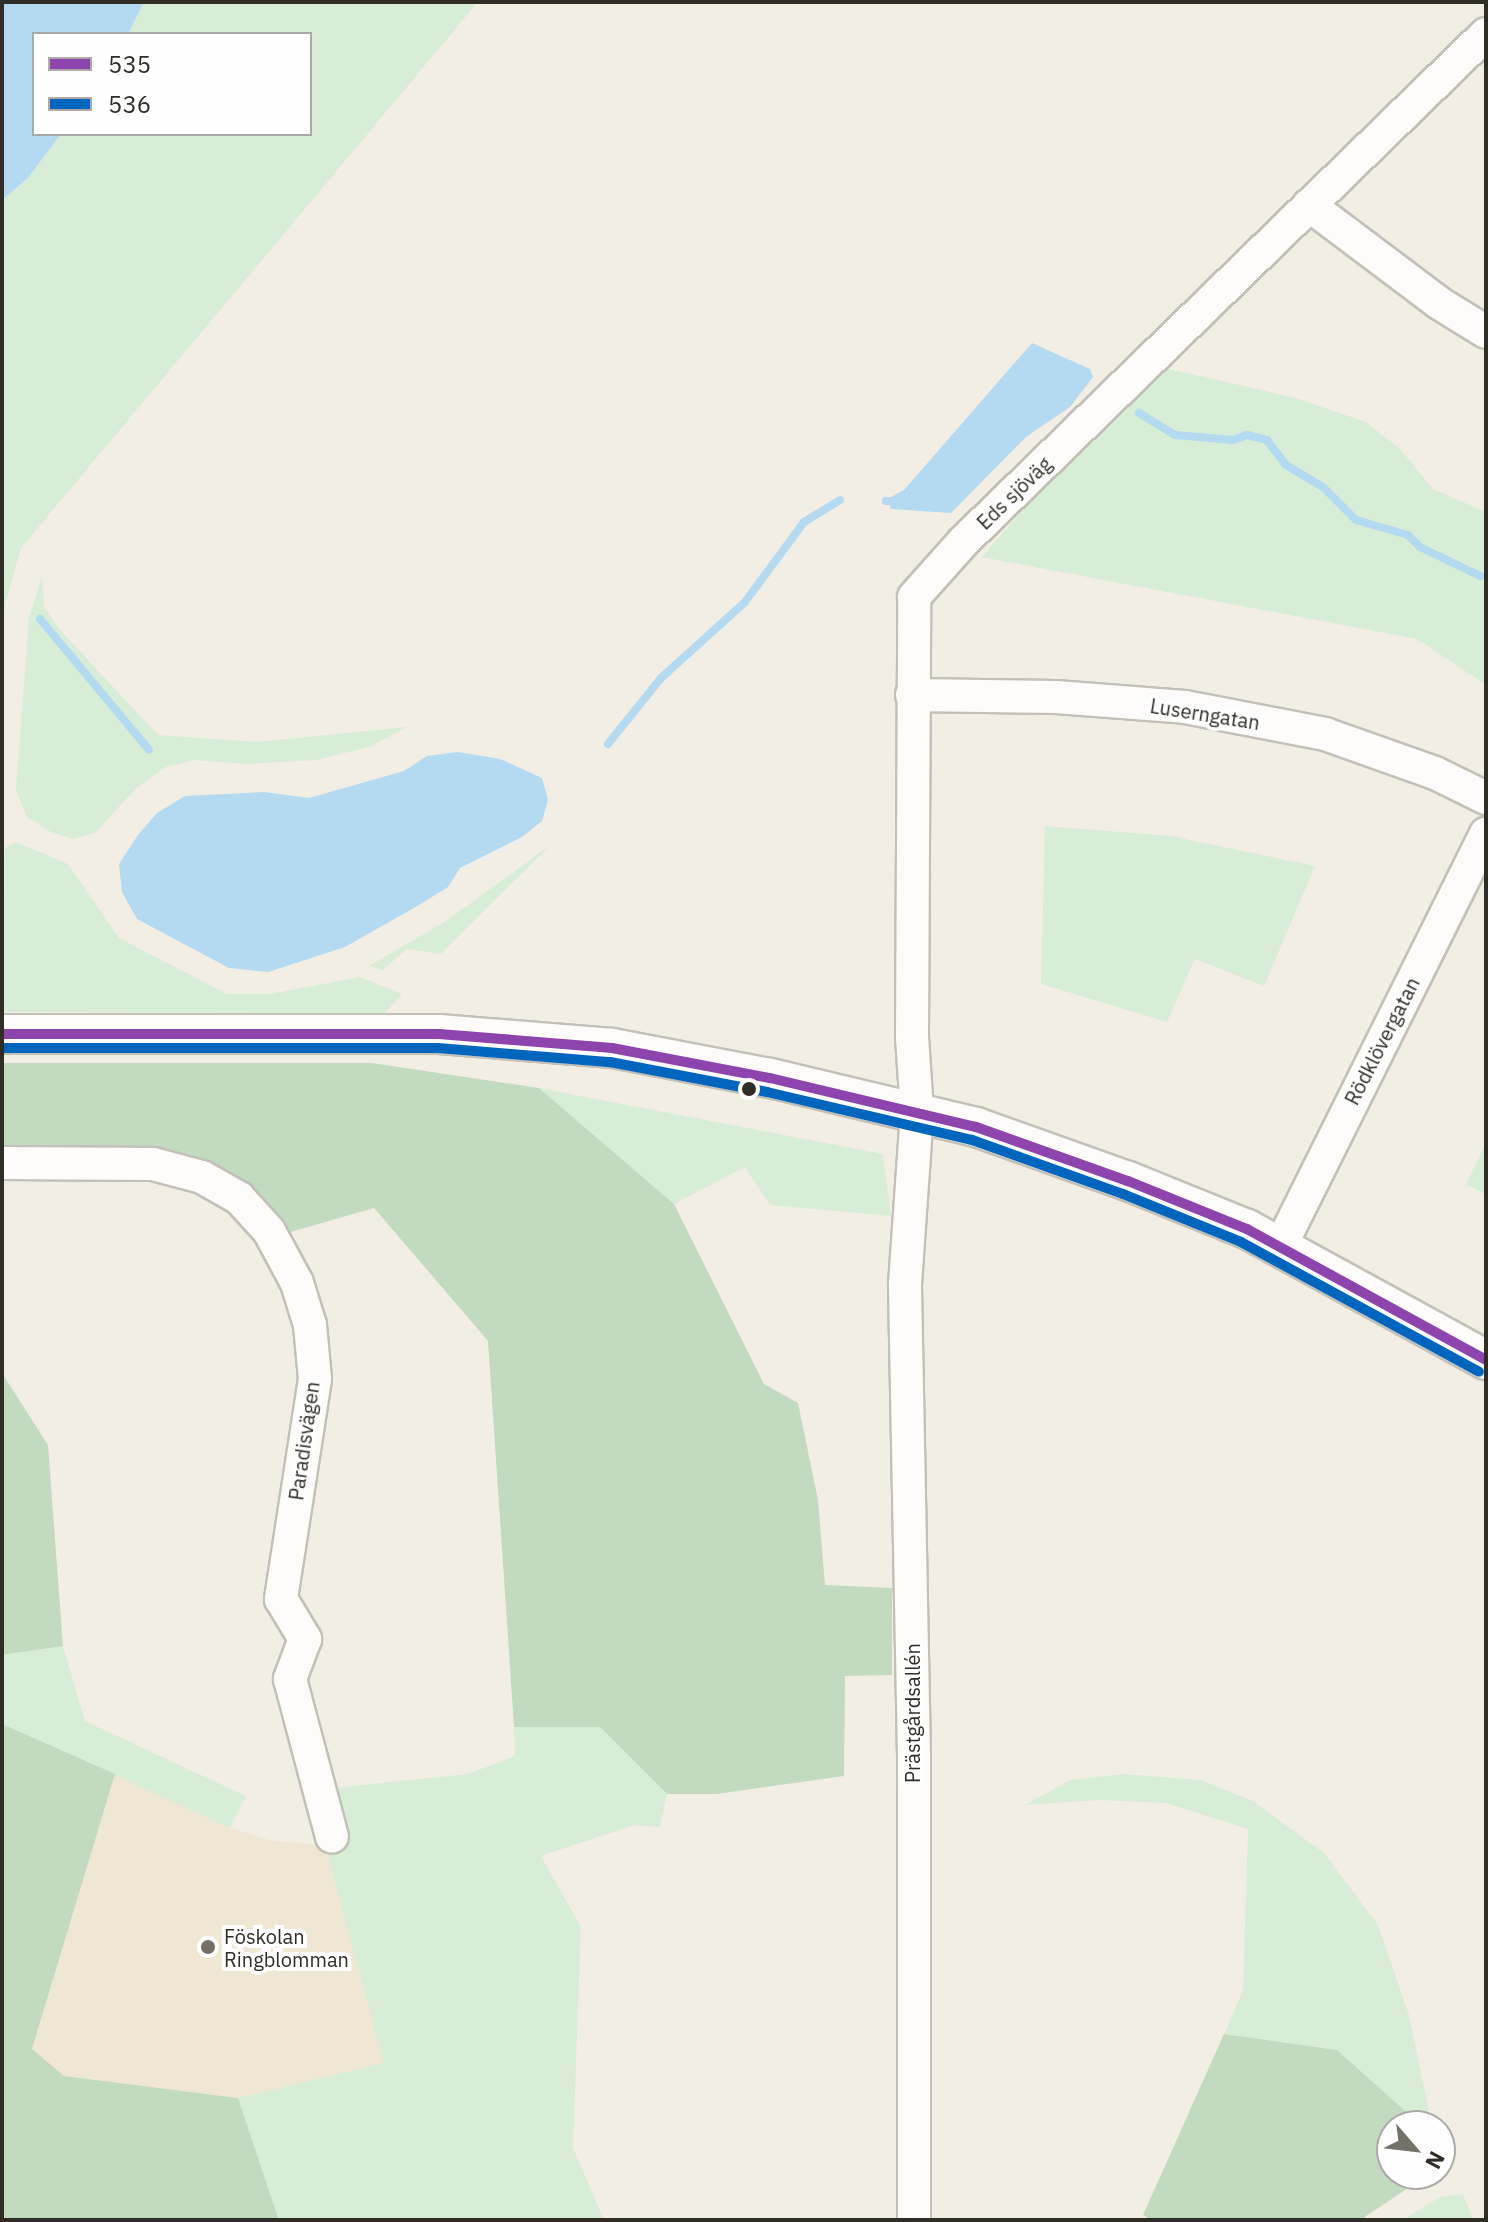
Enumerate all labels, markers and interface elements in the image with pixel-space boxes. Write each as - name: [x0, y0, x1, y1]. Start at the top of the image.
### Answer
- legend: [32, 32, 312, 136]
- text: 535: [108, 48, 151, 80]
- text: 536: [108, 88, 151, 120]
- street label: Eds sjöväg: [972, 452, 1056, 534]
- street label: Luserngatan: [1148, 693, 1262, 735]
- street label: Rödklövergatan: [1340, 973, 1424, 1109]
- unlabelled marker: [741, 1081, 757, 1097]
- street label: Paradisvägen: [284, 1380, 324, 1502]
- street label: Prästgårdsallén: [900, 1643, 924, 1783]
- place label: Föskolan Ringblomman: [224, 1924, 349, 1971]
- marker: Föskolan Ringblomman: [199, 1938, 217, 1956]
- north arrow: [1376, 2110, 1456, 2190]
- text: N: [1419, 2147, 1452, 2174]

